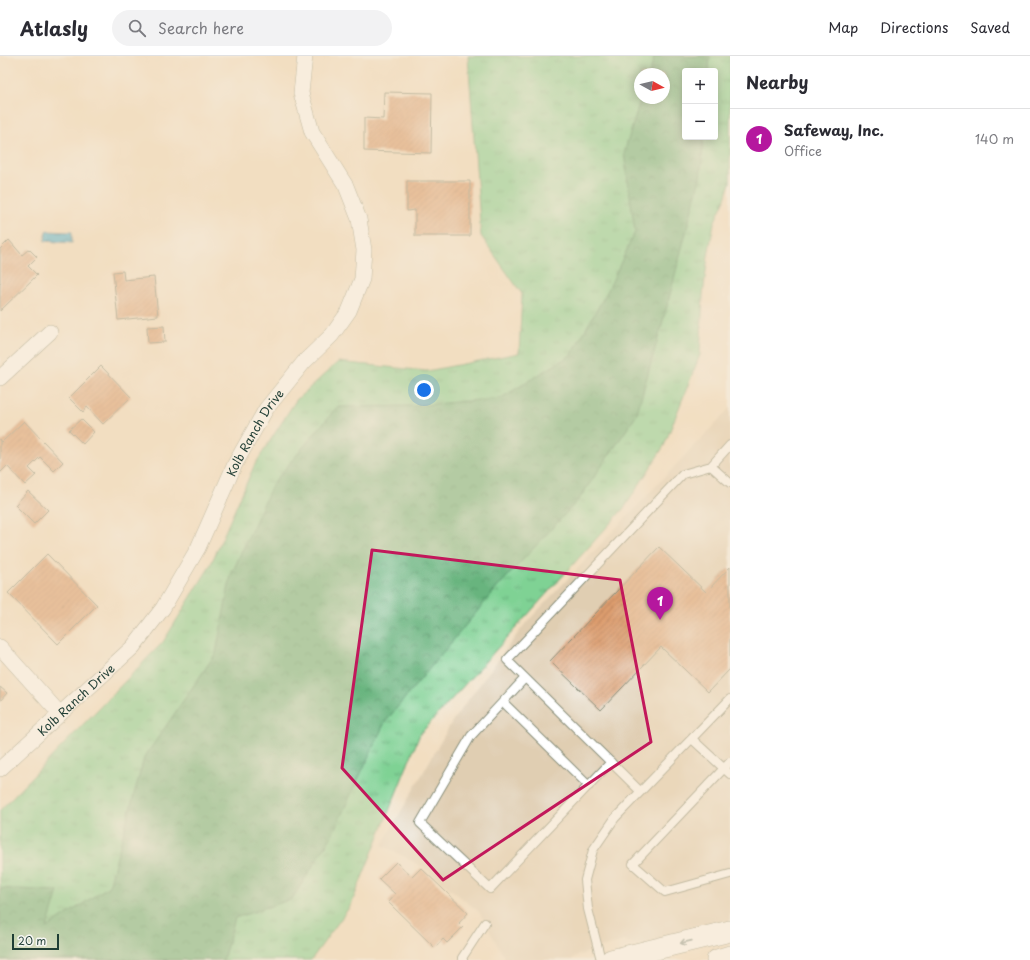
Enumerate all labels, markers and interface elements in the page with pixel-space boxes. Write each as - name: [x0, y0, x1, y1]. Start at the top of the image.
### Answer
- search box: [112, 10, 392, 46]
- text: Atlasly: [20, 14, 88, 42]
- text: Search here: [158, 16, 244, 39]
- icon: search: [126, 17, 148, 39]
- text: Map: [828, 17, 858, 38]
- text: Directions: [880, 17, 948, 38]
- text: Saved: [970, 17, 1010, 38]
- north arrow: [634, 68, 670, 104]
- map controls: [682, 68, 718, 140]
- button: +: [682, 68, 718, 104]
- text: Nearby: [746, 69, 808, 95]
- button: −: [682, 104, 718, 140]
- text: Safeway, Inc.: [784, 118, 884, 141]
- text: 1: [756, 129, 762, 148]
- text: 140 m: [975, 129, 1014, 148]
- text: Office: [784, 141, 822, 160]
- your location: [414, 380, 434, 400]
- street label: Kolb Ranch Drive: [222, 385, 288, 479]
- pin: 1: [647, 587, 673, 620]
- street label: Kolb Ranch Drive: [33, 659, 119, 740]
- scale bar: [12, 932, 59, 951]
- text: 20 m: [18, 932, 46, 949]
- one-way arrow: [680, 939, 693, 946]

